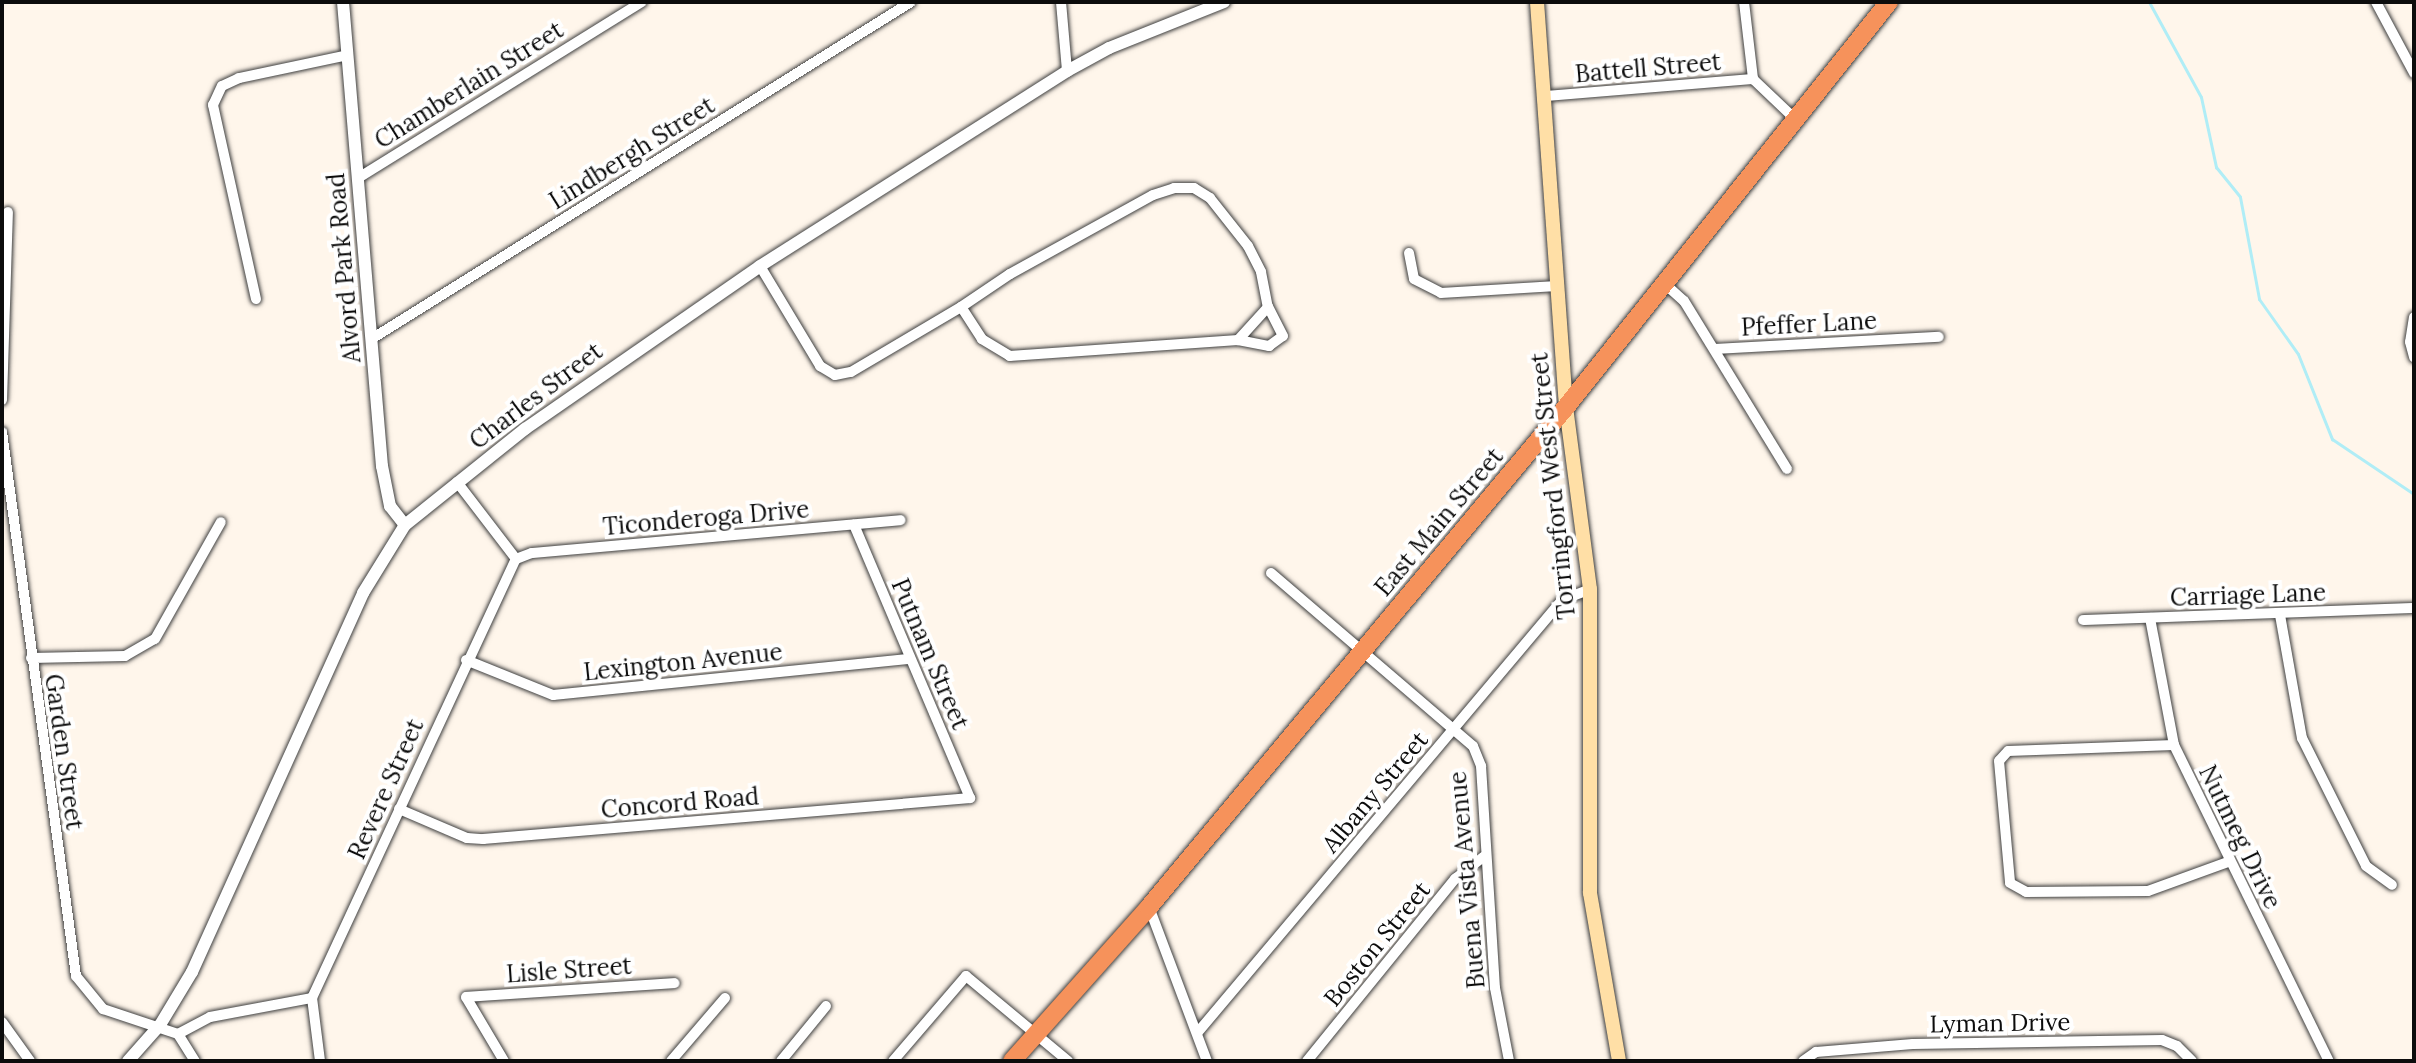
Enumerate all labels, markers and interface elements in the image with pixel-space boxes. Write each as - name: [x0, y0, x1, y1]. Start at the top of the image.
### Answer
- street label: Chamberlain Street: [369, 15, 569, 155]
- street label: Battell Street: [1574, 47, 1722, 89]
- street label: Lindbergh Street: [544, 91, 720, 215]
- street label: Alvord Park Road: [321, 172, 367, 364]
- street label: Pfeffer Lane: [1740, 306, 1878, 342]
- street label: Charles Street: [464, 337, 608, 455]
- street label: Torringford West Street: [1525, 351, 1581, 621]
- street label: East Main Street: [1369, 442, 1509, 602]
- street label: Ticonderoga Drive: [602, 495, 810, 541]
- street label: Putnam Street: [885, 574, 975, 734]
- street label: Carriage Lane: [2170, 578, 2326, 612]
- street label: Lexington Avenue: [582, 637, 784, 687]
- street label: Garden Street: [39, 672, 89, 832]
- street label: Revere Street: [342, 714, 430, 864]
- street label: Albany Street: [1316, 726, 1434, 858]
- street label: Nutmeg Drive: [2193, 761, 2287, 913]
- street label: Buena Vista Avenue: [1443, 770, 1491, 990]
- street label: Concord Road: [600, 782, 760, 824]
- street label: Boston Street: [1318, 876, 1436, 1012]
- street label: Lisle Street: [505, 951, 633, 989]
- street label: Lyman Drive: [1929, 1007, 2071, 1039]

